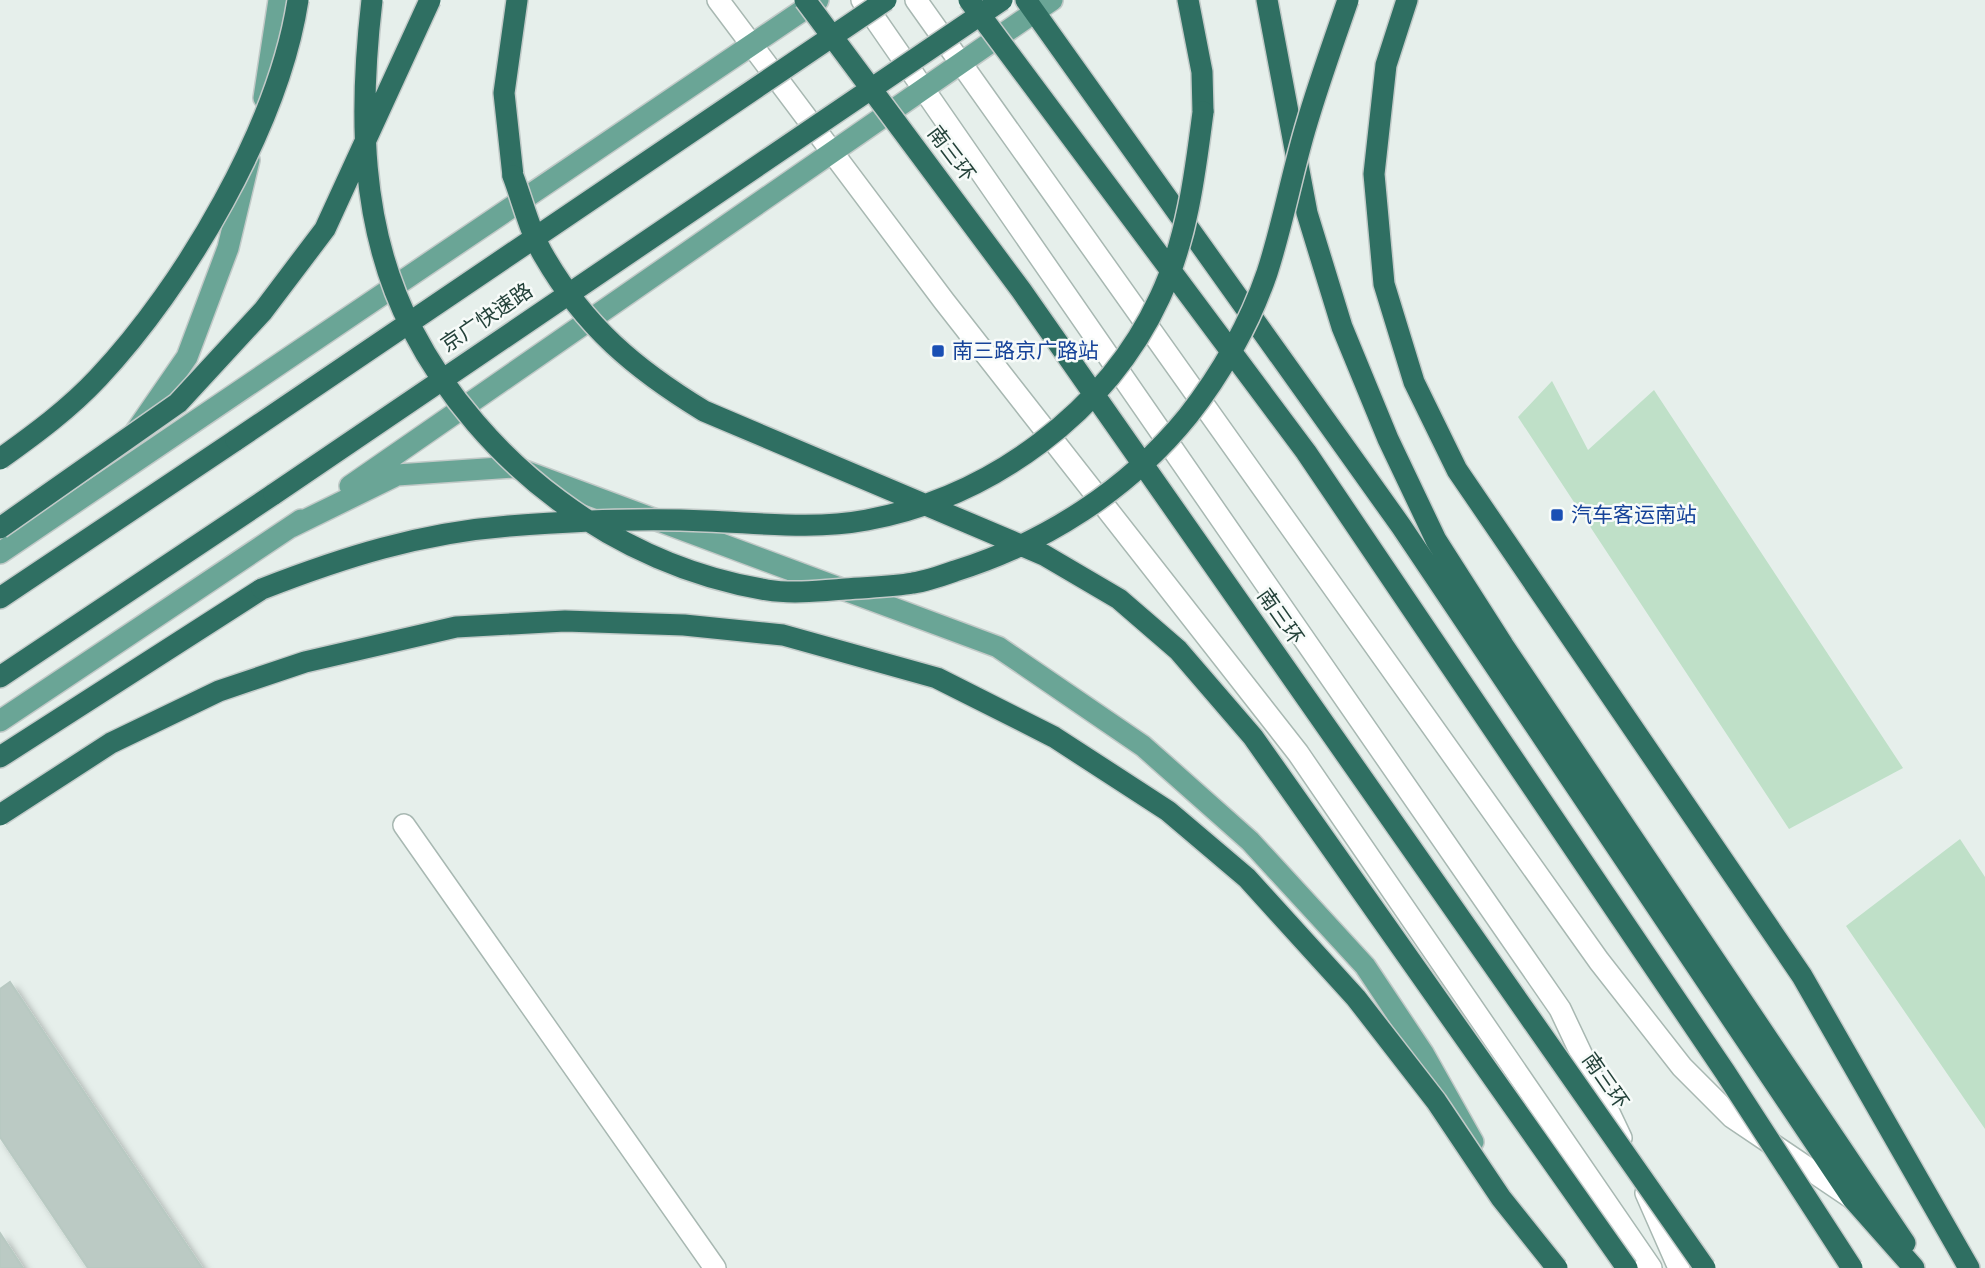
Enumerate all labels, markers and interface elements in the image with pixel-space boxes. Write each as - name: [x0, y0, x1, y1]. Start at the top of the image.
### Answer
- street label: 南三环: [922, 121, 980, 187]
- street label: 京广快速路: [436, 278, 538, 358]
- place label: 南三路京广路站: [952, 339, 1099, 364]
- marker: 南三路京广路站: [930, 343, 946, 359]
- place label: 汽车客运南站: [1571, 503, 1697, 528]
- marker: 汽车客运南站: [1549, 507, 1565, 523]
- street label: 南三环: [1252, 584, 1308, 650]
- street label: 南三环: [1577, 1048, 1633, 1114]

